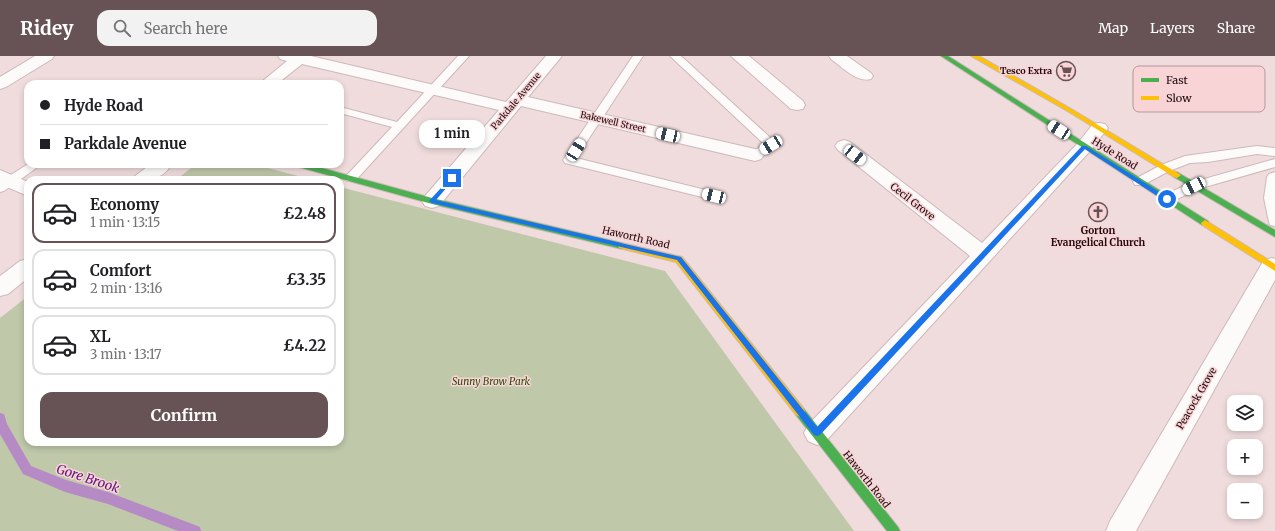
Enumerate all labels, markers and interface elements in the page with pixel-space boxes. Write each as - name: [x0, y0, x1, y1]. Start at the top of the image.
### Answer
- search box: [97, 10, 377, 46]
- text: Ridey: [20, 16, 73, 40]
- icon: search: [111, 17, 133, 39]
- text: Search here: [143, 19, 228, 38]
- text: Map: [1098, 19, 1128, 37]
- text: Layers: [1150, 19, 1195, 37]
- text: Share: [1217, 19, 1255, 37]
- supermarket icon: Tesco Extra: [1055, 60, 1077, 82]
- place label: Tesco Extra: [1000, 65, 1052, 76]
- legend: [1133, 66, 1265, 112]
- street label: Parkdale Avenue: [488, 70, 543, 132]
- text: Fast: [1166, 73, 1189, 87]
- text: Slow: [1166, 91, 1192, 105]
- text: Hyde Road: [64, 96, 143, 115]
- street label: Bakewell Street: [579, 109, 647, 135]
- car: [1046, 118, 1072, 142]
- callout: 1 min: [419, 120, 485, 148]
- text: 1 min: [434, 125, 470, 142]
- car: [655, 126, 681, 144]
- text: Parkdale Avenue: [64, 134, 187, 153]
- car: [758, 134, 784, 156]
- street label: Hyde Road: [1089, 134, 1140, 173]
- car: [565, 137, 587, 163]
- car: [842, 143, 868, 167]
- route end: [443, 169, 461, 187]
- car: [1181, 175, 1207, 197]
- street label: Cecil Grove: [888, 180, 938, 223]
- car: [701, 187, 727, 205]
- route start: [1158, 190, 1176, 208]
- icon: car: [42, 195, 78, 231]
- text: Economy: [90, 195, 159, 214]
- church icon: Gorton Evangelical Church: [1087, 201, 1109, 223]
- text: £2.48: [283, 204, 326, 223]
- text: 1 min · 13:15: [90, 214, 160, 231]
- street label: Haworth Road: [601, 223, 671, 252]
- place label: Gorton Evangelical Church: [1051, 224, 1146, 249]
- icon: car: [42, 261, 78, 297]
- text: Comfort: [90, 261, 151, 280]
- text: £3.35: [286, 270, 326, 289]
- text: 2 min · 13:16: [90, 280, 162, 297]
- icon: car: [42, 327, 78, 363]
- text: XL: [90, 327, 111, 346]
- text: £4.22: [283, 336, 326, 355]
- text: 3 min · 13:17: [90, 346, 161, 363]
- street label: Peacock Grove: [1173, 365, 1219, 432]
- park label: Sunny Brow Park: [452, 375, 531, 388]
- button: Confirm: [40, 392, 328, 438]
- map controls: [1227, 395, 1263, 519]
- button: layers: [1227, 395, 1263, 431]
- button: +: [1227, 439, 1263, 475]
- street label: Haworth Road: [840, 448, 893, 511]
- water label: Gore Brook: [54, 460, 121, 497]
- button: −: [1227, 483, 1263, 519]

